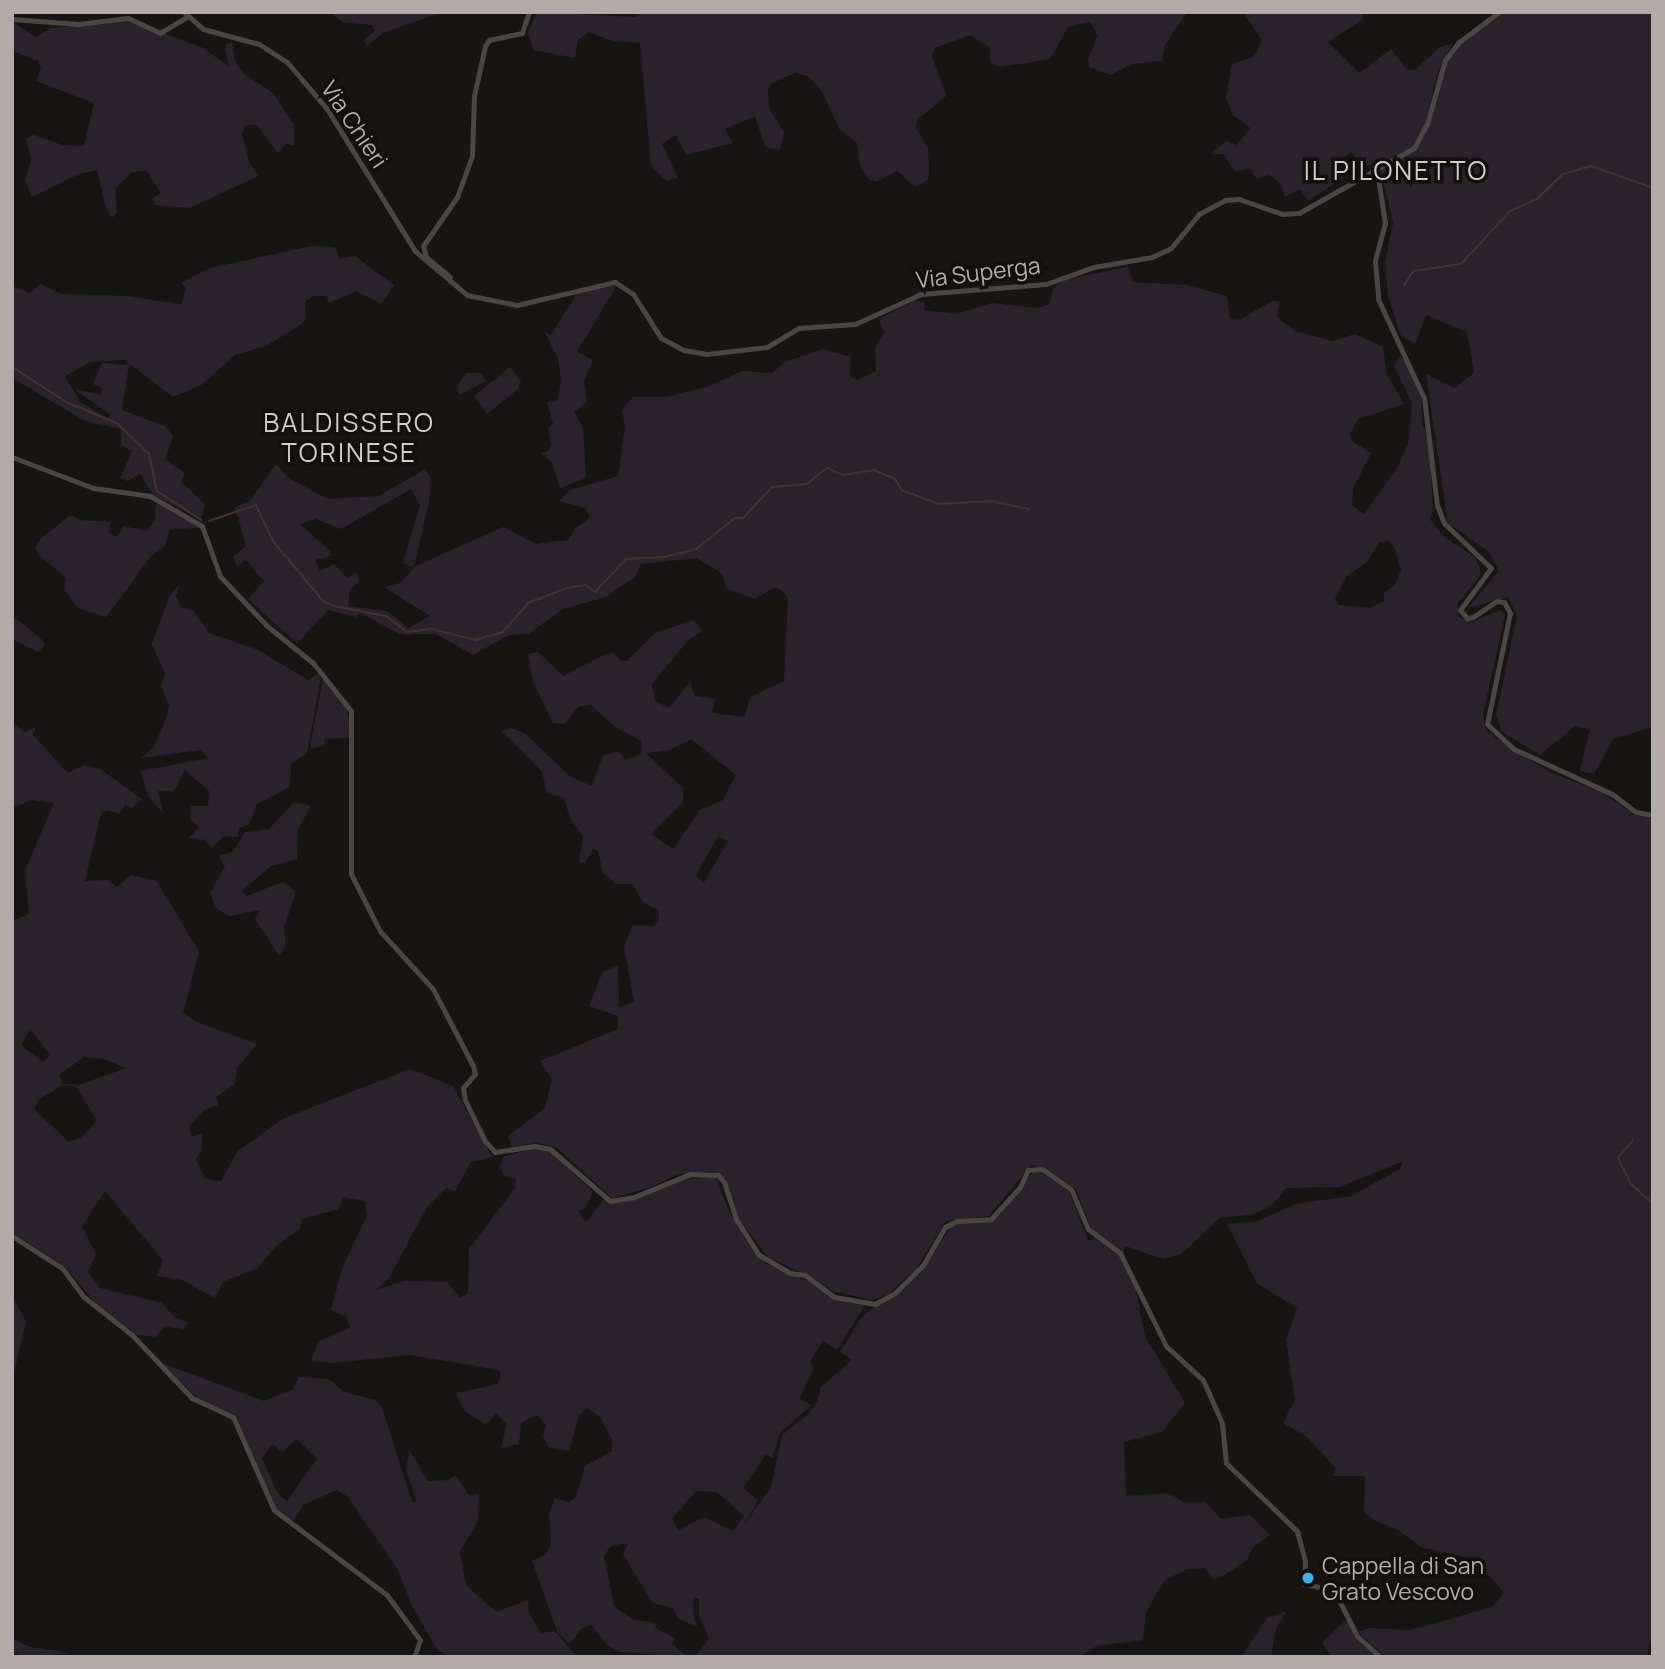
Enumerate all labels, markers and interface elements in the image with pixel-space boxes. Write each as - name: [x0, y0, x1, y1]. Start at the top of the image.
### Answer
- street label: Via Chieri: [316, 75, 394, 173]
- district label: IL PILONETTO: [1305, 155, 1487, 187]
- street label: Via Superga: [914, 251, 1042, 293]
- district label: BALDISSERO TORINESE: [264, 407, 434, 468]
- place label: Cappella di San Grato Vescovo: [1322, 1551, 1484, 1605]
- marker: Cappella di San Grato Vescovo: [1300, 1570, 1316, 1586]

